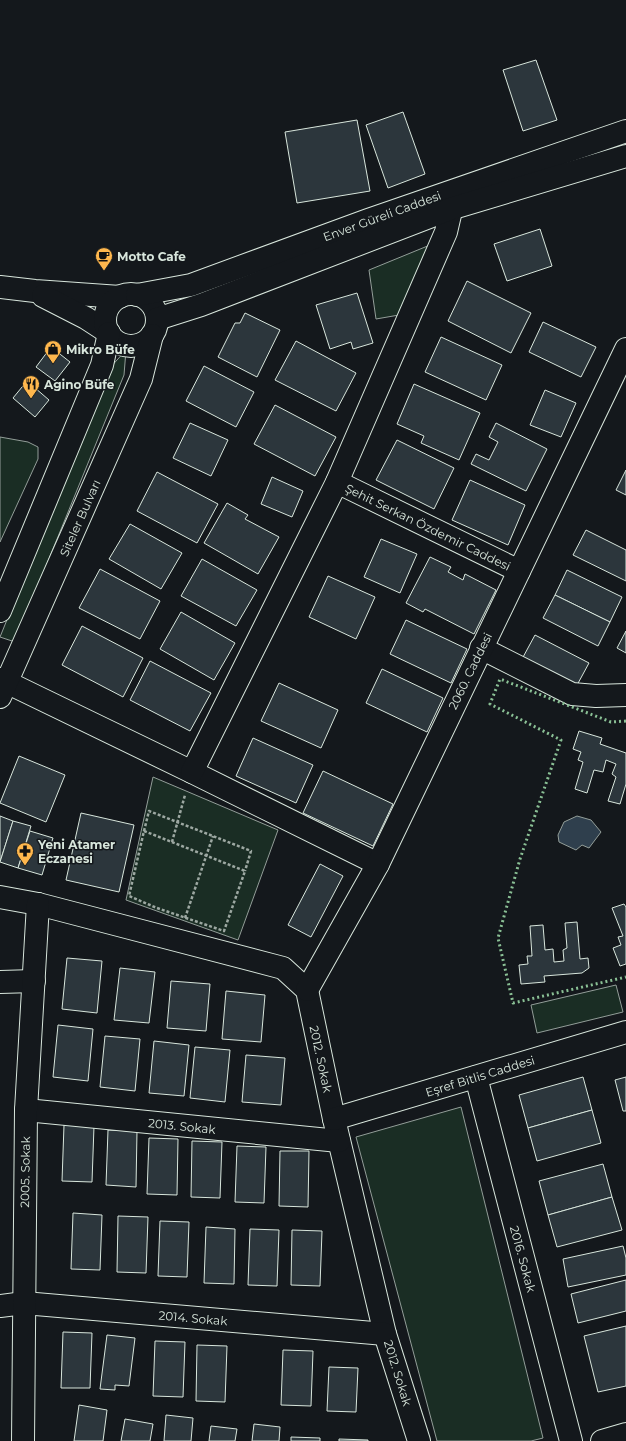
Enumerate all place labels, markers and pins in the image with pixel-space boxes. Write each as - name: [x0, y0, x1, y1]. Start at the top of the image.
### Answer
- cafe icon: Motto Cafe: [94, 246, 114, 271]
- place label: Motto Cafe: [117, 249, 186, 264]
- shop icon: Mikro Büfe: [43, 339, 63, 364]
- place label: Mikro Büfe: [66, 342, 135, 357]
- restaurant icon: Agino Büfe: [21, 374, 41, 399]
- place label: Agino Büfe: [43, 377, 115, 392]
- place label: Yeni Atamer Eczanesi: [37, 837, 115, 866]
- pharmacy icon: Yeni Atamer Eczanesi: [15, 841, 35, 866]

